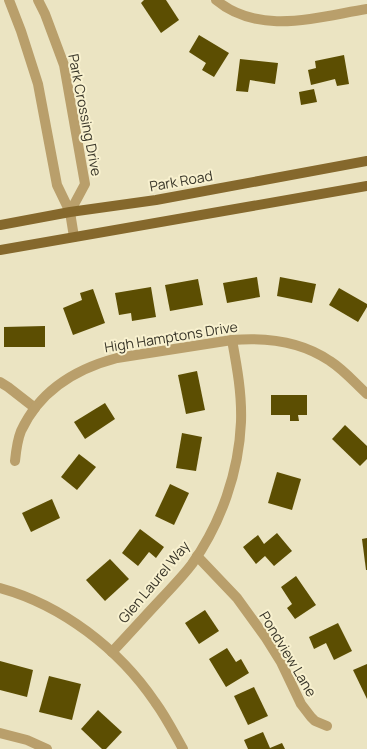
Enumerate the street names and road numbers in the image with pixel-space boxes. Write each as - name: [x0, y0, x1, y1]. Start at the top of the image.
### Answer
- street label: Park Crossing Drive: [64, 52, 107, 178]
- street label: Park Road: [148, 166, 214, 195]
- street label: High Hamptons Drive: [103, 317, 239, 356]
- street label: Glen Laurel Way: [114, 536, 194, 627]
- street label: Pondview Lane: [255, 608, 321, 700]

